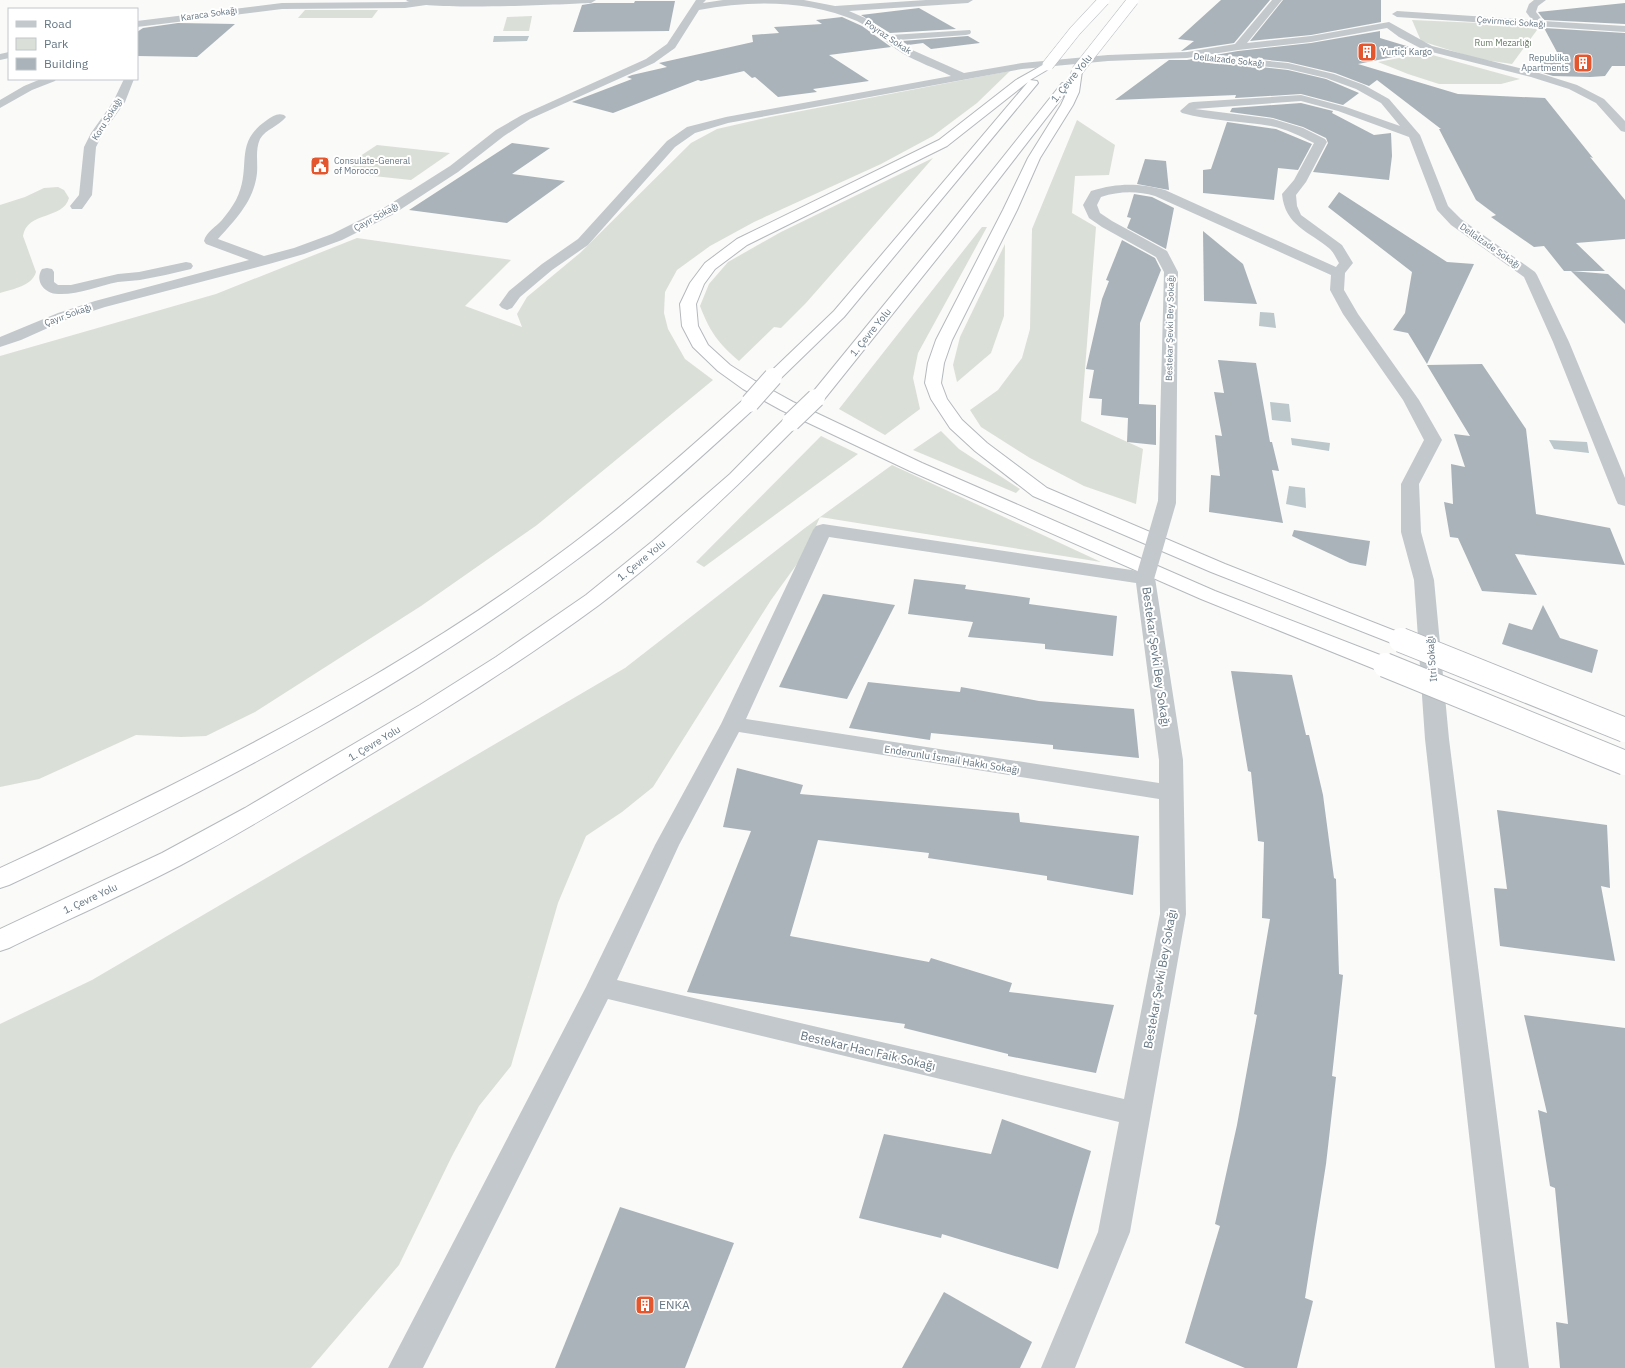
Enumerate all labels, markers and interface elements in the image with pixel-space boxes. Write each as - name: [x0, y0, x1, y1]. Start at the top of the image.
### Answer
- street label: Karaca Sokağı: [180, 4, 238, 23]
- legend: [8, 8, 138, 80]
- street label: Çevirmeci Sokağı: [1476, 14, 1546, 29]
- text: Road: [44, 16, 72, 31]
- street label: Poyraz Sokak: [863, 17, 914, 56]
- text: Park: [44, 36, 69, 51]
- park label: Rum Mezarlığı: [1474, 37, 1532, 48]
- building icon: Yurtiçi Kargo: [1356, 41, 1378, 63]
- place label: Yurtiçi Kargo: [1381, 46, 1432, 57]
- street label: Dellalzade Sokağı: [1193, 50, 1265, 69]
- street label: 1. Çevre Yolu: [1048, 51, 1095, 105]
- place label: Republika Apartments: [1521, 52, 1569, 73]
- building icon: Republika Apartments: [1572, 52, 1594, 74]
- text: Building: [44, 56, 89, 71]
- street label: Koru Sokağı: [89, 96, 124, 142]
- public building icon: Consulate-General of Morocco: [309, 155, 331, 177]
- place label: Consulate-General of Morocco: [334, 155, 411, 176]
- street label: Çayır Sokağı: [352, 200, 400, 233]
- street label: Dellalzade Sokağı: [1458, 221, 1523, 271]
- street label: Bestekar Şevki Bey Sokağı: [1163, 275, 1176, 381]
- street label: Çayır Sokağı: [43, 301, 93, 328]
- street label: 1. Çevre Yolu: [847, 305, 894, 359]
- street label: 1. Çevre Yolu: [614, 537, 668, 584]
- street label: Bestekar Şevki Bey Sokağı: [1139, 586, 1174, 728]
- street label: Itri Sokağı: [1423, 636, 1440, 682]
- street label: 1. Çevre Yolu: [346, 723, 403, 764]
- street label: Enderunlu İsmail Hakkı Sokağı: [883, 742, 1020, 777]
- street label: 1. Çevre Yolu: [61, 880, 119, 917]
- street label: Bestekar Şevki Bey Sokağı: [1140, 908, 1179, 1050]
- street label: Bestekar Hacı Faik Sokağı: [799, 1028, 937, 1073]
- building icon: ENKA: [634, 1294, 656, 1316]
- place label: ENKA: [659, 1297, 690, 1312]

